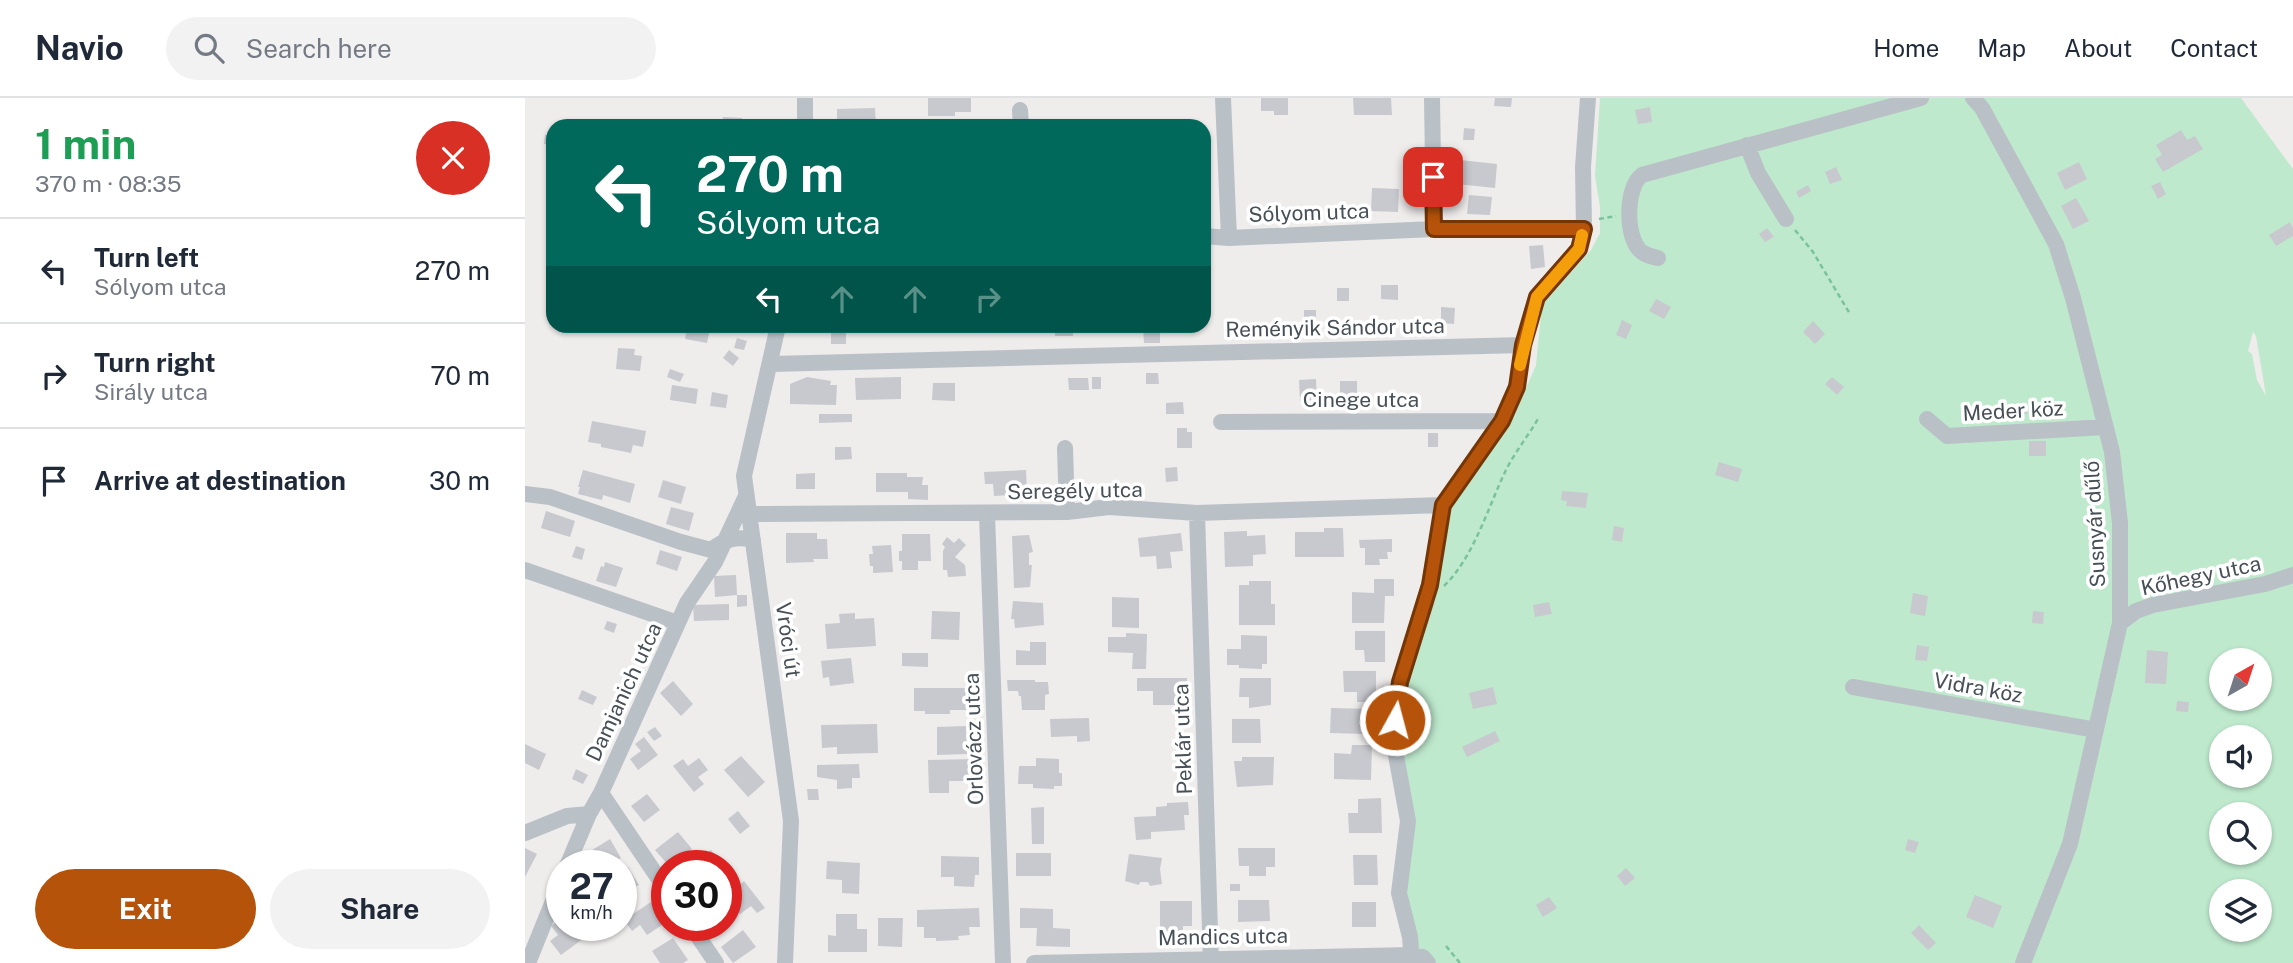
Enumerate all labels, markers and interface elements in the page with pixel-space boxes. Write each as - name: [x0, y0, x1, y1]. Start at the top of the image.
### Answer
- search box: [166, 17, 656, 80]
- text: Navio: [35, 29, 124, 67]
- icon: search: [190, 29, 228, 67]
- text: Search here: [246, 33, 392, 64]
- text: Home: [1873, 34, 1939, 62]
- text: Map: [1977, 34, 2026, 62]
- text: About: [2064, 34, 2132, 62]
- text: Contact: [2170, 34, 2258, 62]
- text: 1 min: [35, 119, 136, 168]
- button: close: [416, 121, 490, 195]
- text: 270 m: [696, 145, 844, 203]
- icon: left: [581, 147, 672, 238]
- pin: [1403, 147, 1463, 207]
- icon: arrive: [1414, 158, 1452, 196]
- text: 370 m · 08:35: [35, 170, 182, 197]
- street label: Sólyom utca: [1248, 198, 1370, 227]
- text: Sólyom utca: [696, 204, 880, 241]
- text: Turn left: [94, 242, 199, 273]
- icon: left: [35, 252, 73, 290]
- text: 270 m: [415, 255, 490, 286]
- text: Sólyom utca: [94, 273, 227, 300]
- icon: left: [750, 280, 788, 318]
- icon: ahead: [823, 280, 861, 318]
- icon: ahead: [896, 280, 934, 318]
- icon: right: [969, 280, 1007, 318]
- street label: Reményik Sándor utca: [1225, 313, 1445, 342]
- text: Turn right: [94, 347, 216, 378]
- icon: right: [35, 357, 73, 395]
- text: 70 m: [430, 360, 490, 391]
- text: Sirály utca: [94, 378, 208, 405]
- street label: Cinege utca: [1303, 387, 1419, 412]
- street label: Meder köz: [1962, 395, 2064, 426]
- street label: Susnyár dűlő: [2079, 460, 2110, 588]
- icon: arrive: [35, 462, 73, 500]
- text: Arrive at destination: [94, 465, 346, 496]
- text: 30 m: [429, 465, 490, 496]
- street label: Seregély utca: [1007, 477, 1143, 504]
- street label: Kőhegy utca: [2139, 551, 2263, 600]
- street label: Vróci út: [771, 601, 806, 679]
- street label: Damjanich utca: [580, 618, 667, 765]
- north arrow: [2209, 648, 2271, 710]
- map controls: [2209, 648, 2272, 942]
- street label: Vidra köz: [1932, 667, 2024, 708]
- street label: Orlovácz utca: [959, 672, 988, 806]
- street label: Peklár utca: [1168, 683, 1197, 795]
- position arrow: [1358, 683, 1432, 757]
- button: sound: [2209, 725, 2272, 788]
- button: search: [2209, 802, 2272, 865]
- speed limit sign: 30: [651, 850, 742, 941]
- text: 27: [569, 866, 614, 907]
- button: Exit: [35, 869, 256, 949]
- button: Share: [270, 869, 490, 949]
- button: layers: [2209, 879, 2272, 942]
- text: km/h: [570, 902, 613, 923]
- street label: Mandics utca: [1158, 923, 1288, 950]

